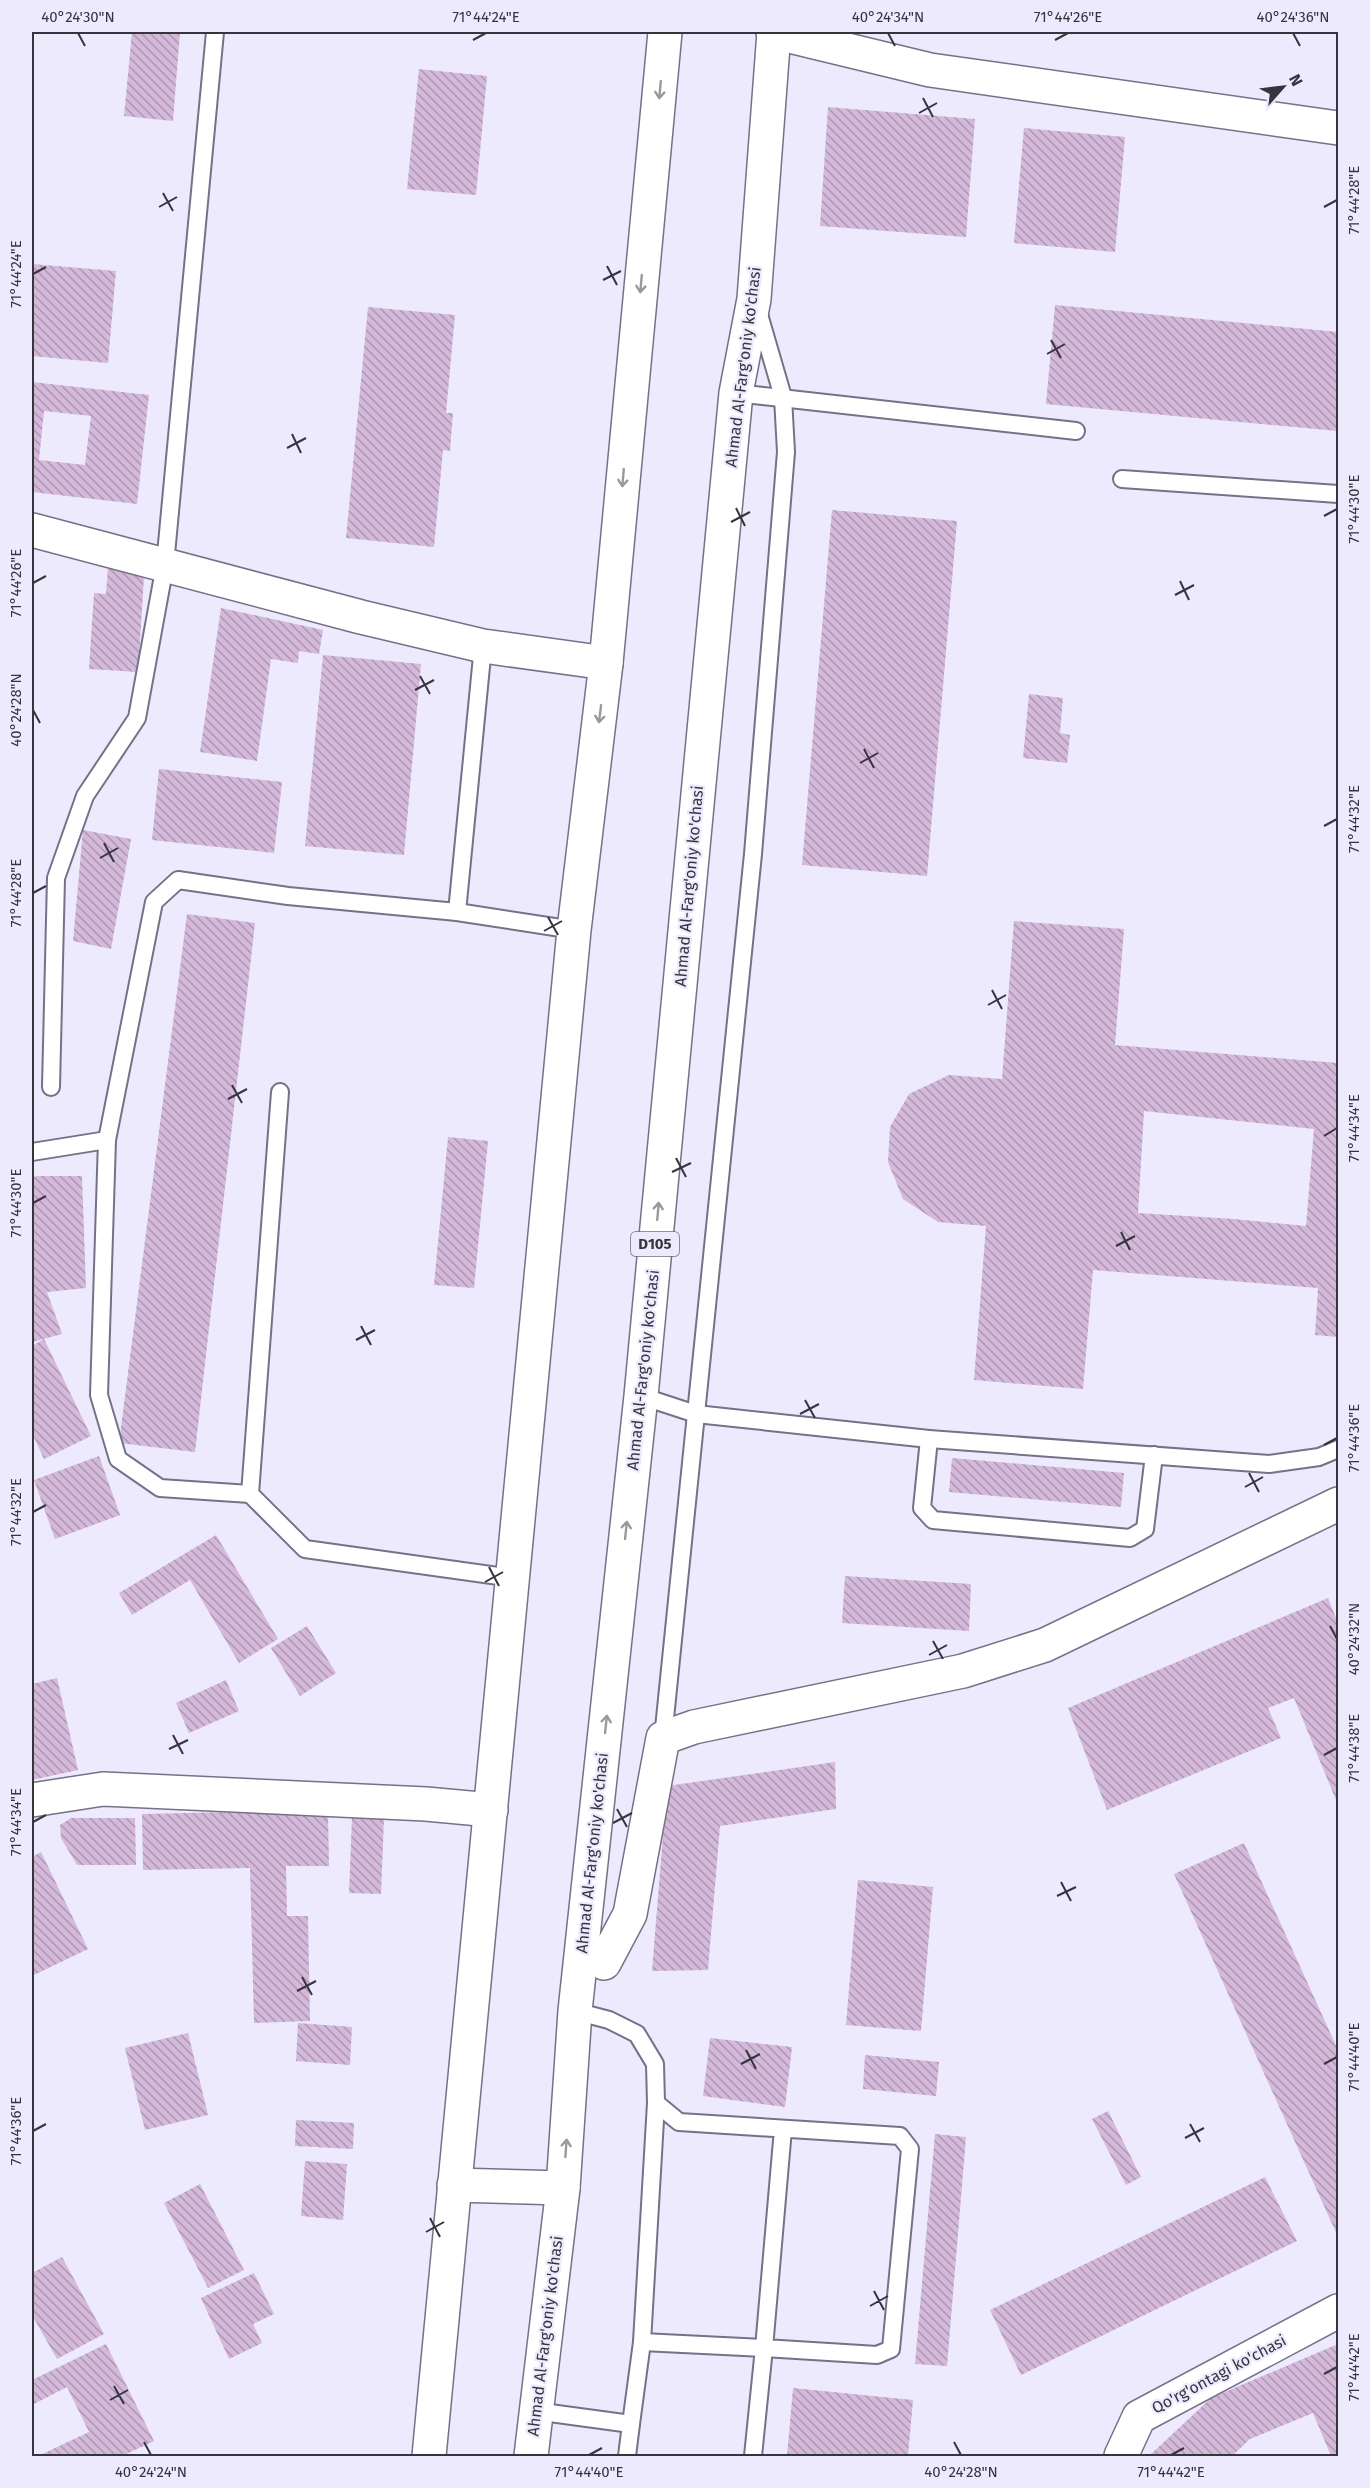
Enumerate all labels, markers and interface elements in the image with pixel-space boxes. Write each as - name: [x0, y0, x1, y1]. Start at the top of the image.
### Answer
- text: 40°24'30"N: [41, 8, 115, 26]
- text: 71°44'24"E: [452, 8, 520, 26]
- text: 40°24'34"N: [852, 8, 924, 26]
- text: 71°44'26"E: [1034, 8, 1102, 26]
- text: 40°24'36"N: [1256, 8, 1330, 26]
- north arrow: [1253, 57, 1313, 117]
- text: N: [1285, 71, 1307, 89]
- one-way arrow: [654, 79, 665, 99]
- text: 71°44'28"E: [1345, 166, 1363, 234]
- text: 71°44'24"E: [7, 240, 25, 308]
- street label: Ahmad Al-Farg'oniy ko'chasi: [721, 266, 765, 468]
- one-way arrow: [635, 273, 646, 293]
- one-way arrow: [617, 468, 628, 487]
- text: 71°44'30"E: [1345, 475, 1363, 543]
- text: 71°44'26"E: [7, 549, 25, 617]
- text: 40°24'28"N: [7, 673, 25, 747]
- one-way arrow: [594, 703, 605, 723]
- street label: Ahmad Al-Farg'oniy ko'chasi: [671, 785, 707, 987]
- text: 71°44'32"E: [1345, 785, 1363, 853]
- text: 71°44'28"E: [7, 859, 25, 927]
- text: 71°44'34"E: [1345, 1094, 1363, 1162]
- text: 71°44'30"E: [7, 1169, 25, 1237]
- one-way arrow: [653, 1201, 664, 1221]
- road number: D105: [631, 1232, 679, 1256]
- street label: Ahmad Al-Farg'oniy ko'chasi: [623, 1269, 663, 1471]
- text: 71°44'36"E: [1345, 1404, 1363, 1472]
- text: 71°44'32"E: [7, 1478, 25, 1546]
- one-way arrow: [621, 1521, 632, 1540]
- text: 40°24'32"N: [1345, 1603, 1363, 1675]
- one-way arrow: [601, 1714, 612, 1734]
- text: 71°44'38"E: [1345, 1714, 1363, 1782]
- street label: Ahmad Al-Farg'oniy ko'chasi: [572, 1752, 612, 1954]
- text: 71°44'34"E: [7, 1788, 25, 1856]
- text: 71°44'40"E: [1345, 2023, 1363, 2091]
- text: 71°44'36"E: [7, 2097, 25, 2165]
- one-way arrow: [561, 2139, 572, 2158]
- street label: Ahmad Al-Farg'oniy ko'chasi: [523, 2235, 567, 2437]
- street label: Qo'rg'ontagi ko'chasi: [1149, 2331, 1289, 2417]
- text: 71°44'42"E: [1345, 2333, 1363, 2401]
- text: 40°24'24"N: [115, 2463, 187, 2481]
- text: 71°44'40"E: [555, 2463, 623, 2481]
- text: 40°24'28"N: [924, 2463, 998, 2481]
- text: 71°44'42"E: [1137, 2463, 1205, 2481]

